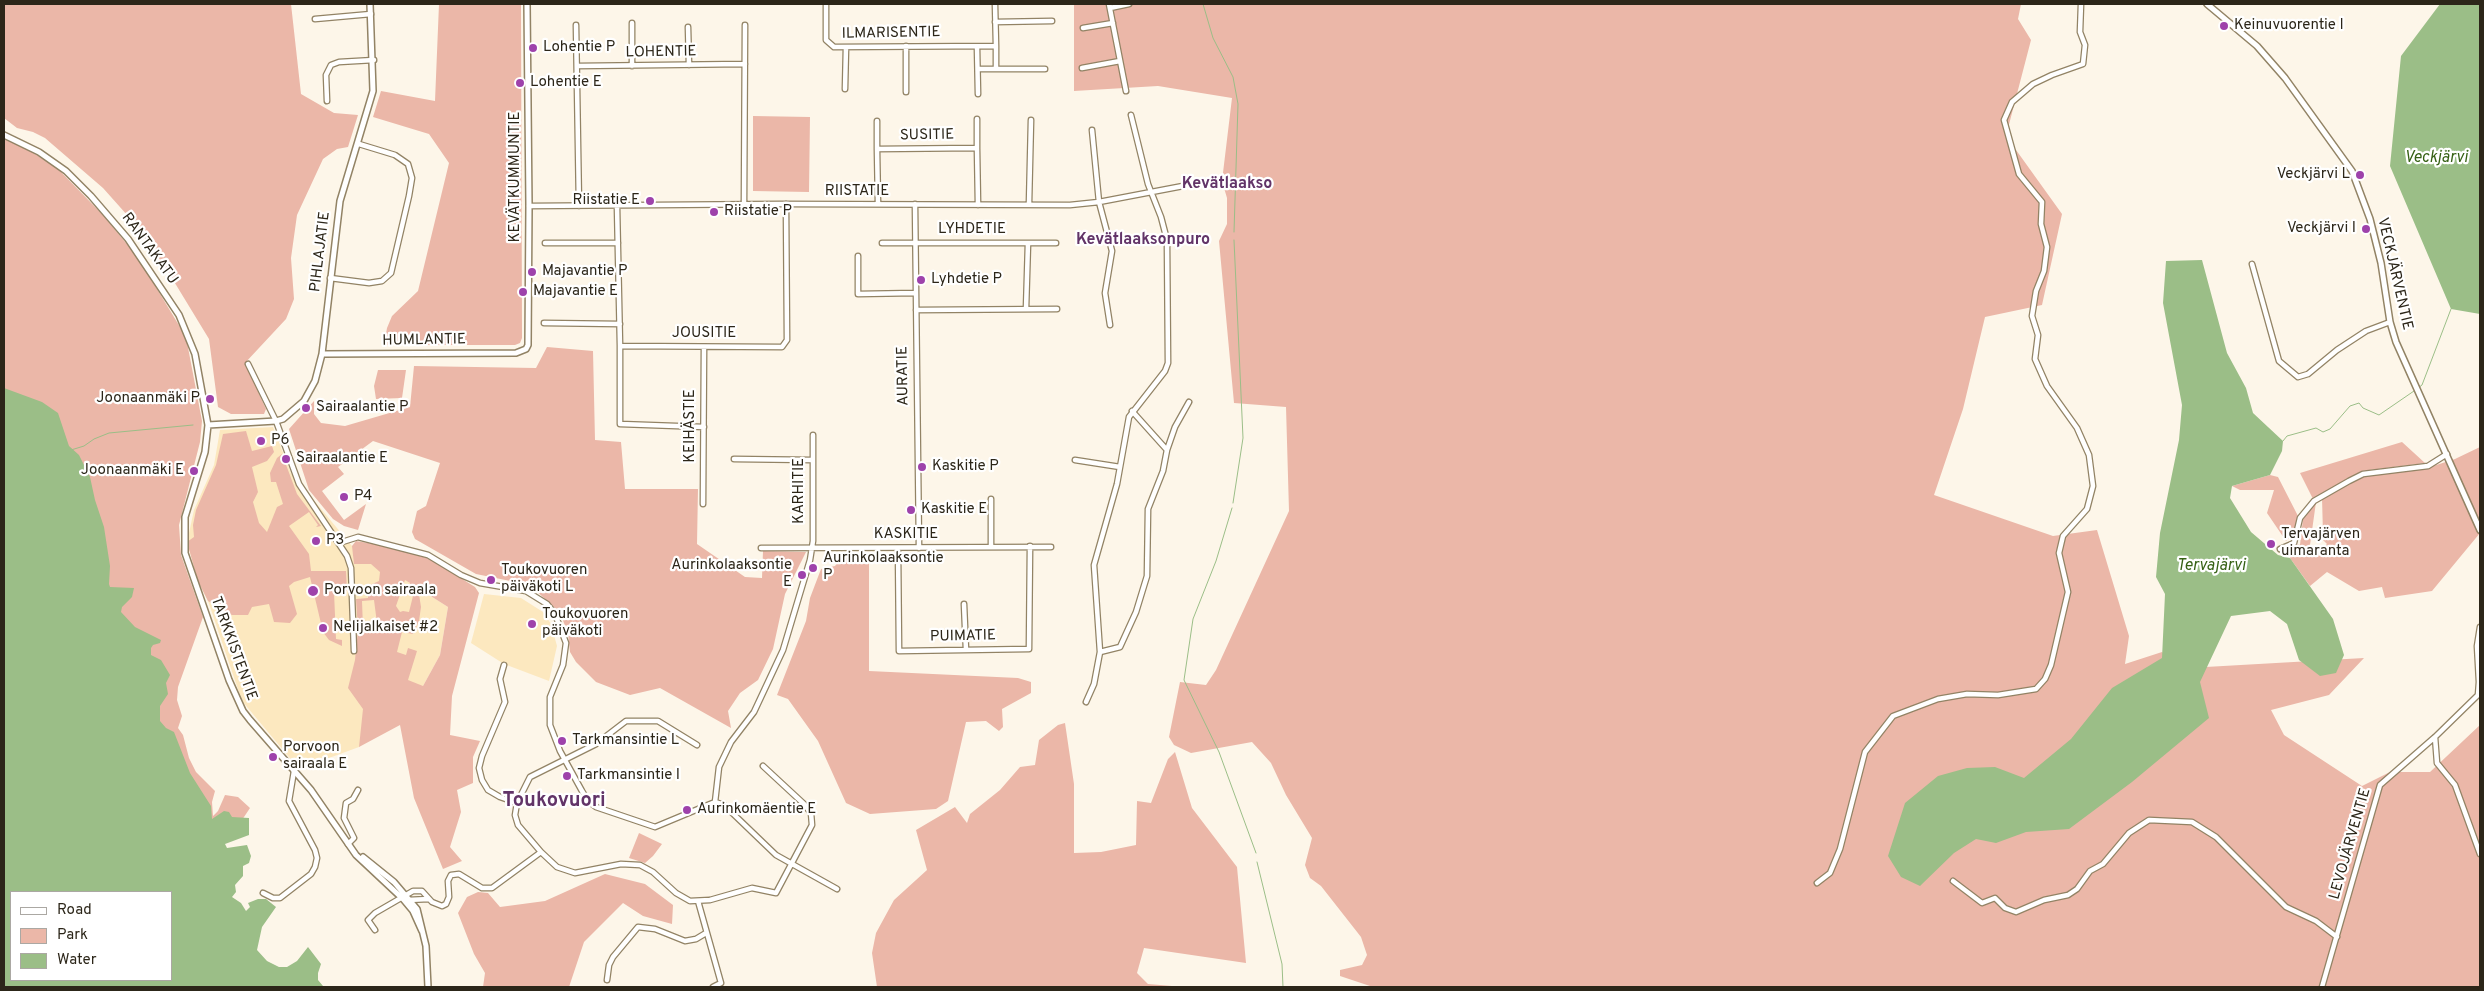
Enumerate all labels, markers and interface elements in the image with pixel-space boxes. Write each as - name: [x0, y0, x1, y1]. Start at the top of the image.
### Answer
- place label: Keinuvuorentie I: [2234, 17, 2344, 35]
- marker: Keinuvuorentie I: [2218, 20, 2230, 32]
- street label: ILMARISENTIE: [841, 24, 941, 44]
- place label: Lohentie P: [543, 39, 615, 57]
- marker: Lohentie P: [527, 42, 539, 54]
- street label: LOHENTIE: [625, 43, 697, 63]
- place label: Lohentie E: [530, 74, 602, 92]
- marker: Lohentie E: [514, 77, 526, 89]
- street label: KEVÄTKUMMUNTIE: [507, 112, 525, 242]
- street label: SUSITIE: [900, 127, 954, 145]
- water label: Veckjärvi: [2404, 149, 2468, 169]
- place label: Veckjärvi L: [2277, 166, 2350, 184]
- marker: Veckjärvi L: [2354, 169, 2366, 181]
- district label: Kevätlaakso: [1182, 175, 1272, 195]
- street label: RIISTATIE: [825, 183, 889, 201]
- place label: Riistatie E: [573, 192, 640, 210]
- marker: Riistatie E: [644, 195, 656, 207]
- place label: Riistatie P: [724, 203, 792, 221]
- marker: Riistatie P: [708, 206, 720, 218]
- street label: RANTAKATU: [117, 210, 181, 288]
- street label: PIHLAJATIE: [307, 211, 335, 293]
- street label: VECKJÄRVENTIE: [2372, 216, 2416, 332]
- place label: Veckjärvi I: [2287, 220, 2356, 238]
- street label: LYHDETIE: [938, 221, 1006, 239]
- marker: Veckjärvi I: [2360, 223, 2372, 235]
- district label: Kevätlaaksonpuro: [1076, 231, 1210, 251]
- place label: Majavantie P: [542, 263, 628, 281]
- marker: Majavantie P: [526, 266, 538, 278]
- place label: Lyhdetie P: [931, 271, 1002, 289]
- marker: Lyhdetie P: [915, 274, 927, 286]
- place label: Majavantie E: [533, 283, 618, 301]
- marker: Majavantie E: [517, 286, 529, 298]
- street label: JOUSITIE: [672, 325, 736, 343]
- street label: HUMLANTIE: [382, 331, 466, 351]
- street label: AURATIE: [894, 346, 914, 406]
- street label: KEIHÄSTIE: [682, 389, 700, 463]
- place label: Joonaanmäki P: [96, 390, 200, 408]
- marker: Joonaanmäki P: [204, 393, 216, 405]
- place label: Sairaalantie P: [316, 399, 409, 417]
- marker: Sairaalantie P: [300, 402, 312, 414]
- place label: P6: [271, 432, 289, 450]
- marker: P6: [255, 435, 267, 447]
- place label: Sairaalantie E: [296, 450, 388, 468]
- marker: Sairaalantie E: [280, 453, 292, 465]
- street label: KARHITIE: [791, 458, 809, 524]
- place label: Kaskitie P: [932, 458, 999, 476]
- marker: Kaskitie P: [916, 461, 928, 473]
- place label: Joonaanmäki E: [81, 462, 184, 480]
- marker: Joonaanmäki E: [188, 465, 200, 477]
- place label: P4: [354, 488, 372, 506]
- marker: P4: [338, 491, 350, 503]
- place label: Kaskitie E: [921, 501, 987, 519]
- marker: Kaskitie E: [905, 504, 917, 516]
- street label: KASKITIE: [874, 526, 938, 544]
- place label: Tervajärven uimaranta: [2281, 526, 2360, 561]
- place label: P3: [326, 532, 344, 550]
- marker: P3: [310, 535, 322, 547]
- marker: Tervajärven uimaranta: [2265, 538, 2277, 550]
- place label: Aurinkolaaksontie P: [823, 550, 944, 585]
- place label: Aurinkolaaksontie E: [671, 557, 792, 592]
- water label: Tervajärvi: [2177, 557, 2245, 577]
- place label: Toukovuoren päiväkoti L: [501, 562, 587, 597]
- marker: Aurinkolaaksontie P: [807, 562, 819, 574]
- marker: Aurinkolaaksontie E: [796, 569, 808, 581]
- marker: Toukovuoren päiväkoti L: [485, 574, 497, 586]
- place label: Porvoon sairaala: [324, 582, 436, 600]
- marker: Porvoon sairaala: [306, 584, 320, 598]
- street label: TARKKISTENTIE: [206, 594, 260, 704]
- place label: Toukovuoren päiväkoti: [542, 606, 628, 641]
- marker: Toukovuoren päiväkoti: [526, 618, 538, 630]
- place label: Nelijalkaiset #2: [333, 619, 438, 637]
- marker: Nelijalkaiset #2: [317, 622, 329, 634]
- street label: PUIMATIE: [930, 627, 996, 647]
- place label: Tarkmansintie L: [572, 732, 679, 750]
- marker: Tarkmansintie L: [556, 735, 568, 747]
- place label: Porvoon sairaala E: [283, 739, 347, 774]
- marker: Porvoon sairaala E: [267, 751, 279, 763]
- place label: Tarkmansintie I: [577, 767, 680, 785]
- marker: Tarkmansintie I: [561, 770, 573, 782]
- street label: LEVOJÄRVENTIE: [2326, 786, 2376, 902]
- district label: Toukovuori: [502, 790, 606, 814]
- place label: Aurinkomäentie E: [697, 801, 816, 819]
- marker: Aurinkomäentie E: [681, 804, 693, 816]
- legend: [10, 891, 172, 981]
- text: Road: [57, 901, 92, 920]
- text: Park: [57, 926, 88, 945]
- text: Water: [57, 951, 96, 970]

